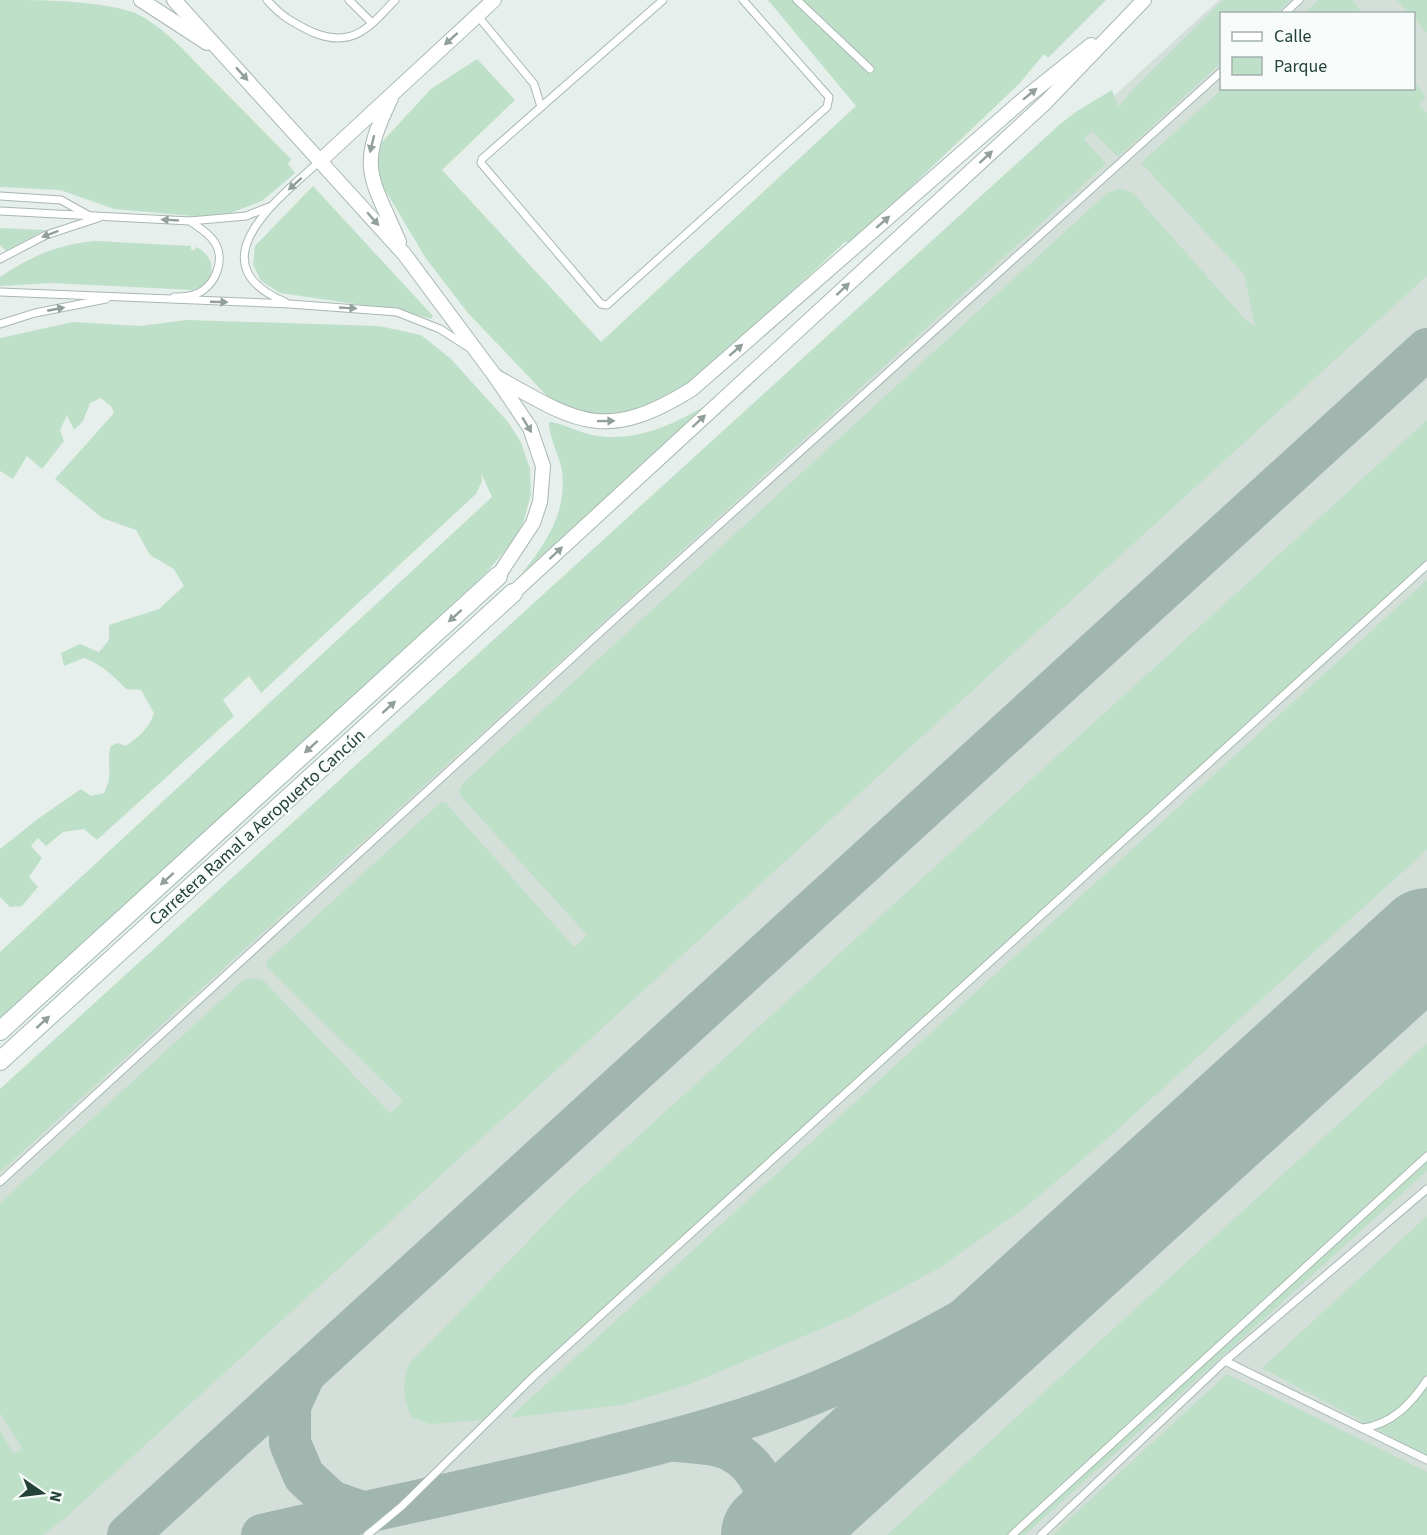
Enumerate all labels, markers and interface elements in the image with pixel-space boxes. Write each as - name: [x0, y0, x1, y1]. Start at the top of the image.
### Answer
- legend: [1220, 12, 1415, 90]
- text: Calle: [1274, 24, 1312, 49]
- one-way arrow: [444, 32, 459, 45]
- text: Parque: [1274, 54, 1327, 79]
- one-way arrow: [235, 66, 249, 81]
- one-way arrow: [1022, 87, 1038, 100]
- one-way arrow: [367, 135, 377, 153]
- one-way arrow: [978, 151, 993, 164]
- one-way arrow: [287, 177, 302, 191]
- one-way arrow: [366, 211, 379, 227]
- one-way arrow: [161, 215, 180, 224]
- one-way arrow: [875, 216, 890, 229]
- one-way arrow: [41, 230, 59, 240]
- one-way arrow: [835, 282, 850, 296]
- one-way arrow: [209, 298, 228, 307]
- one-way arrow: [339, 303, 358, 313]
- one-way arrow: [47, 304, 66, 313]
- one-way arrow: [728, 344, 743, 357]
- one-way arrow: [691, 415, 706, 428]
- one-way arrow: [597, 416, 616, 426]
- one-way arrow: [522, 417, 533, 433]
- one-way arrow: [548, 546, 563, 560]
- one-way arrow: [448, 609, 463, 622]
- one-way arrow: [382, 700, 397, 714]
- street label: Carretera Ramal a Aeropuerto Cancún: [144, 723, 371, 932]
- one-way arrow: [304, 740, 319, 753]
- one-way arrow: [160, 872, 175, 885]
- one-way arrow: [35, 1016, 50, 1029]
- north arrow: [12, 1463, 72, 1523]
- text: N: [44, 1489, 68, 1504]

